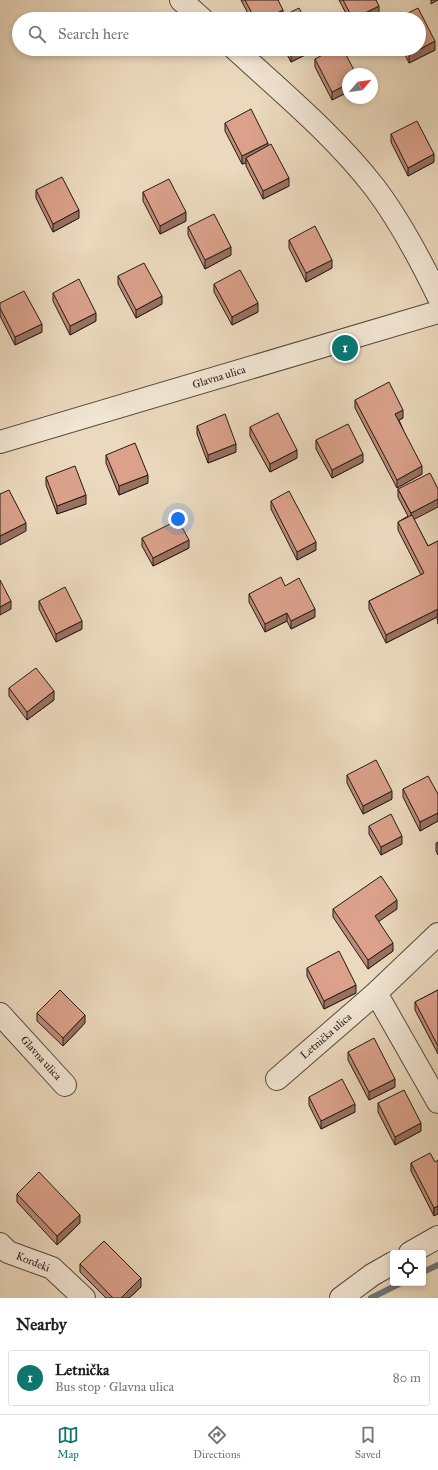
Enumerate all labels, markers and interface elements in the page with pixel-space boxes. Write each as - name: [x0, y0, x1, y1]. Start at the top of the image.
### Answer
- search box: [12, 12, 426, 56]
- icon: search: [26, 23, 48, 45]
- text: Search here: [58, 25, 129, 43]
- north arrow: [342, 68, 378, 104]
- pin: 1: [332, 333, 358, 363]
- street label: Glavna ulica: [191, 363, 248, 391]
- your location: [168, 509, 188, 529]
- street label: Letnička ulica: [298, 1010, 354, 1062]
- street label: Glavna ulica: [18, 1033, 64, 1083]
- street label: Kordeki: [14, 1249, 52, 1275]
- map controls: [390, 1250, 426, 1286]
- button: locate: [390, 1250, 426, 1286]
- text: Nearby: [16, 1314, 67, 1335]
- text: Letnička: [55, 1361, 109, 1379]
- text: 1: [27, 1370, 33, 1386]
- text: 80 m: [393, 1370, 421, 1386]
- text: Bus stop · Glavna ulica: [55, 1379, 174, 1395]
- tab: Map: [57, 1424, 79, 1461]
- tab: Directions: [193, 1424, 241, 1461]
- tab: Saved: [355, 1424, 381, 1461]

